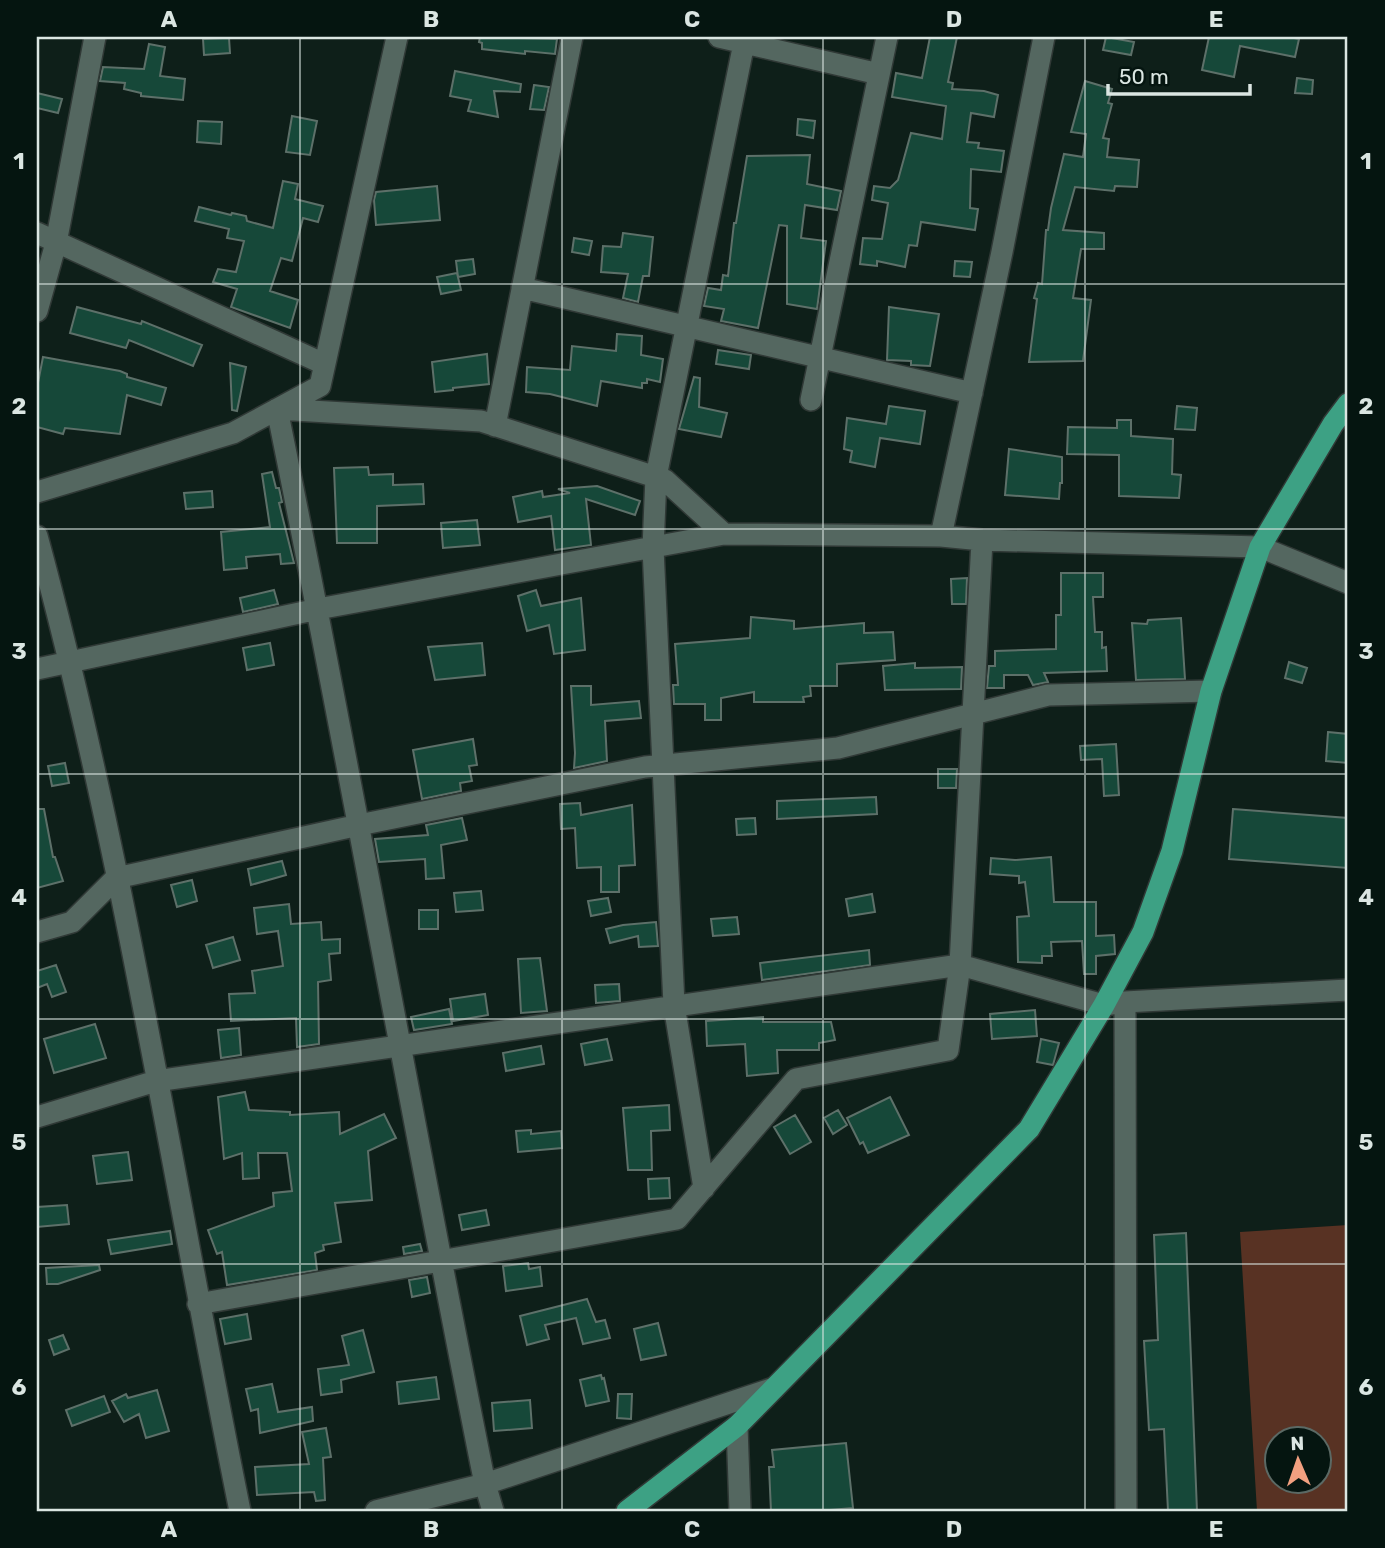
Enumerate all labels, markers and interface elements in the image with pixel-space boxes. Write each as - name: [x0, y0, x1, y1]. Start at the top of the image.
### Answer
- text: A: [161, 5, 178, 33]
- text: B: [423, 5, 439, 33]
- text: C: [684, 5, 700, 33]
- text: D: [946, 5, 962, 33]
- text: E: [1209, 5, 1223, 33]
- scale bar: [1108, 52, 1250, 96]
- text: 50 m: [1119, 64, 1169, 89]
- text: 1: [13, 147, 25, 175]
- text: 1: [1360, 147, 1372, 175]
- text: 2: [12, 392, 26, 420]
- text: 2: [1359, 392, 1373, 420]
- text: 3: [11, 637, 27, 665]
- text: 3: [1358, 637, 1374, 665]
- text: 4: [11, 883, 27, 911]
- text: 4: [1358, 883, 1374, 911]
- text: 5: [12, 1128, 27, 1156]
- text: 5: [1359, 1128, 1374, 1156]
- text: 6: [12, 1373, 27, 1401]
- text: 6: [1359, 1373, 1374, 1401]
- north arrow: [1262, 1426, 1332, 1496]
- text: N: [1290, 1432, 1305, 1455]
- text: A: [161, 1515, 178, 1543]
- text: B: [423, 1515, 439, 1543]
- text: C: [684, 1515, 700, 1543]
- text: D: [946, 1515, 962, 1543]
- text: E: [1209, 1515, 1223, 1543]

